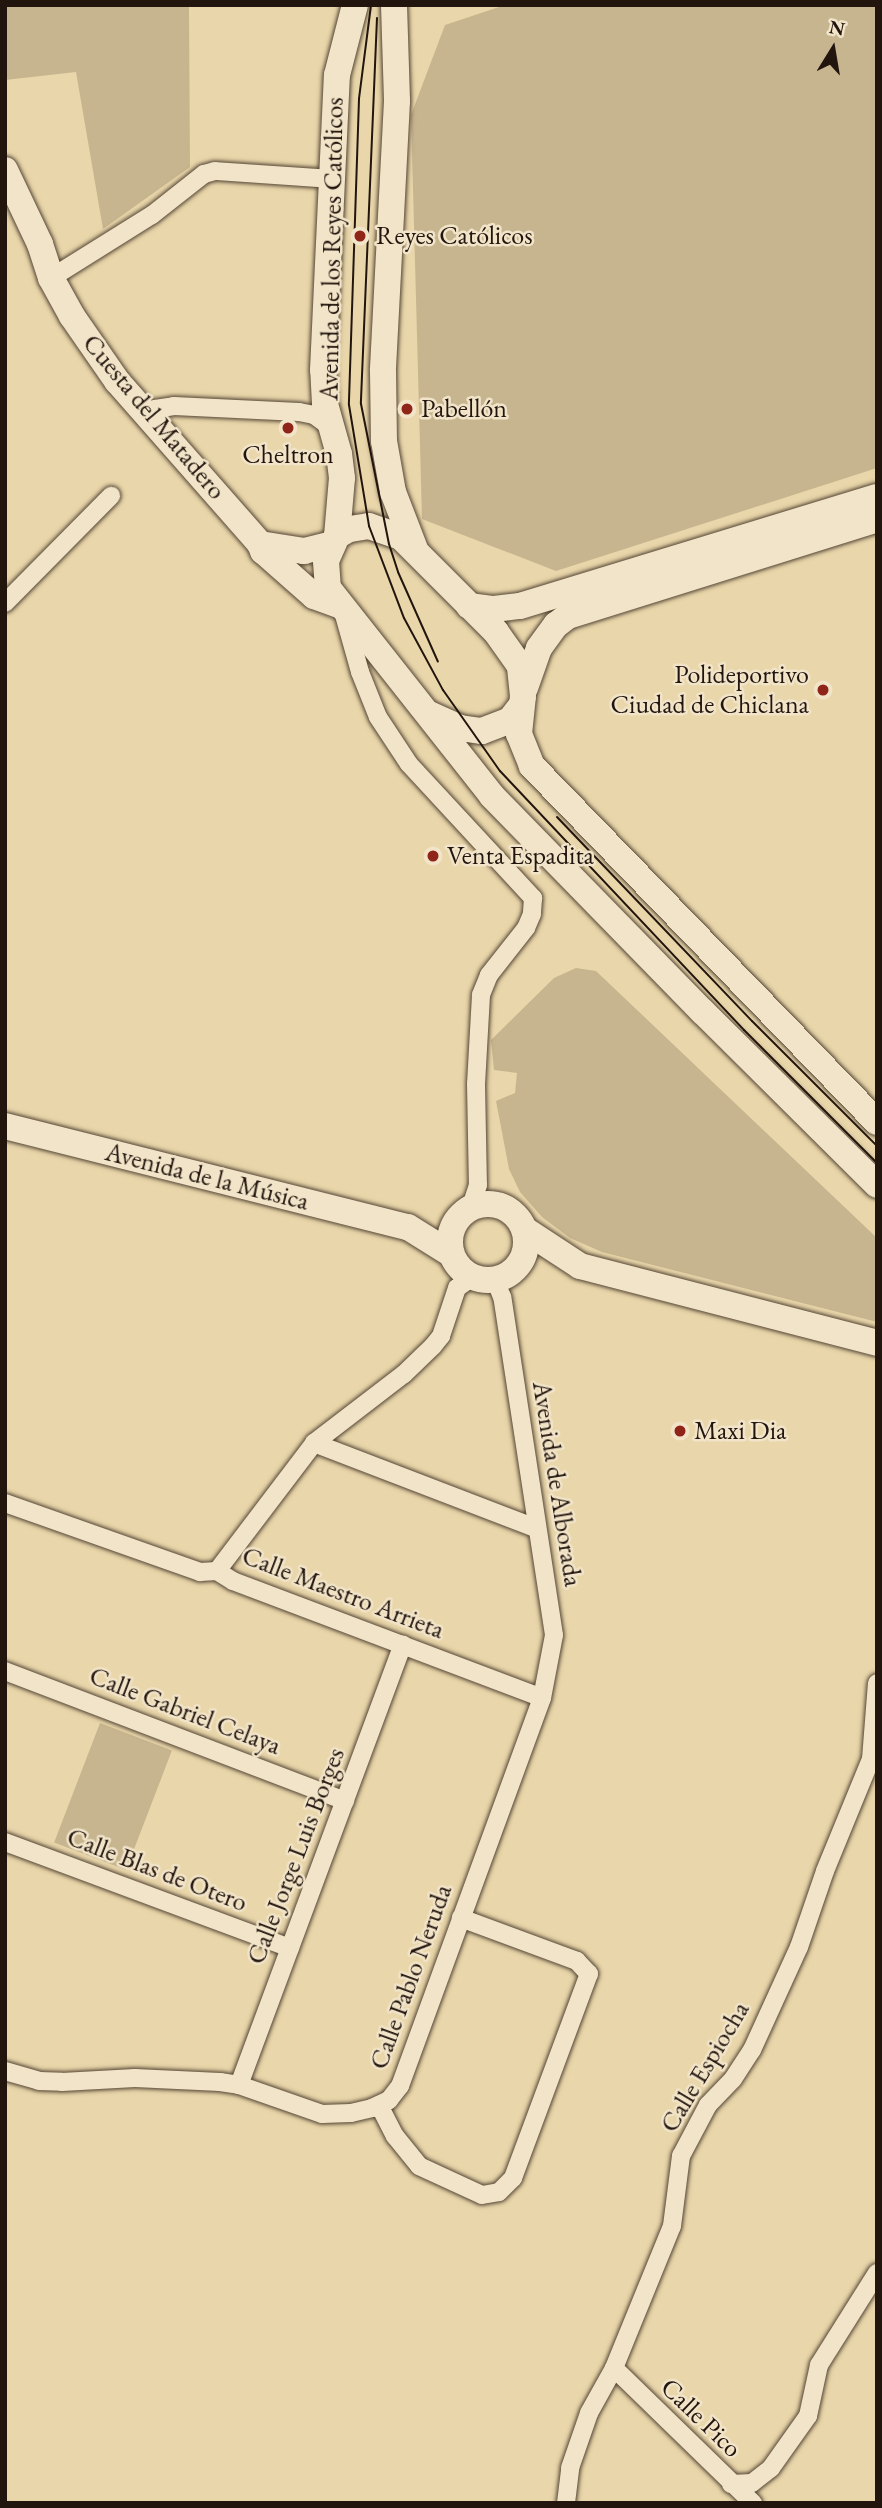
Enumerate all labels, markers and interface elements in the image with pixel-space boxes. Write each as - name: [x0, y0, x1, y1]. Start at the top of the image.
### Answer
- north arrow: [798, 14, 868, 84]
- text: N: [827, 14, 847, 42]
- street label: Avenida de los Reyes Católicos: [314, 97, 350, 401]
- place label: Reyes Católicos: [376, 220, 533, 252]
- marker: Reyes Católicos: [350, 226, 370, 246]
- street label: Cuesta del Matadero: [76, 328, 232, 506]
- place label: Pabellón: [421, 393, 507, 425]
- marker: Pabellón: [399, 401, 415, 417]
- marker: Cheltron: [280, 420, 296, 436]
- place label: Cheltron: [242, 439, 334, 471]
- place label: Polideportivo Ciudad de Chiclana: [611, 659, 809, 720]
- marker: Polideportivo Ciudad de Chiclana: [815, 682, 831, 698]
- place label: Venta Espadita: [447, 840, 594, 872]
- marker: Venta Espadita: [425, 848, 441, 864]
- street label: Avenida de la Música: [102, 1137, 312, 1217]
- street label: Avenida de Alborada: [525, 1379, 589, 1589]
- place label: Maxi Dia: [694, 1415, 786, 1447]
- marker: Maxi Dia: [672, 1423, 688, 1439]
- street label: Calle Maestro Arrieta: [238, 1540, 448, 1646]
- street label: Calle Gabriel Celaya: [85, 1660, 285, 1762]
- street label: Calle Jorge Luis Borges: [240, 1743, 352, 1969]
- street label: Calle Blas de Otero: [63, 1821, 251, 1919]
- street label: Calle Pablo Neruda: [363, 1880, 459, 2074]
- street label: Calle Espiocha: [654, 1996, 756, 2138]
- street label: Calle Pico: [654, 2372, 748, 2464]

